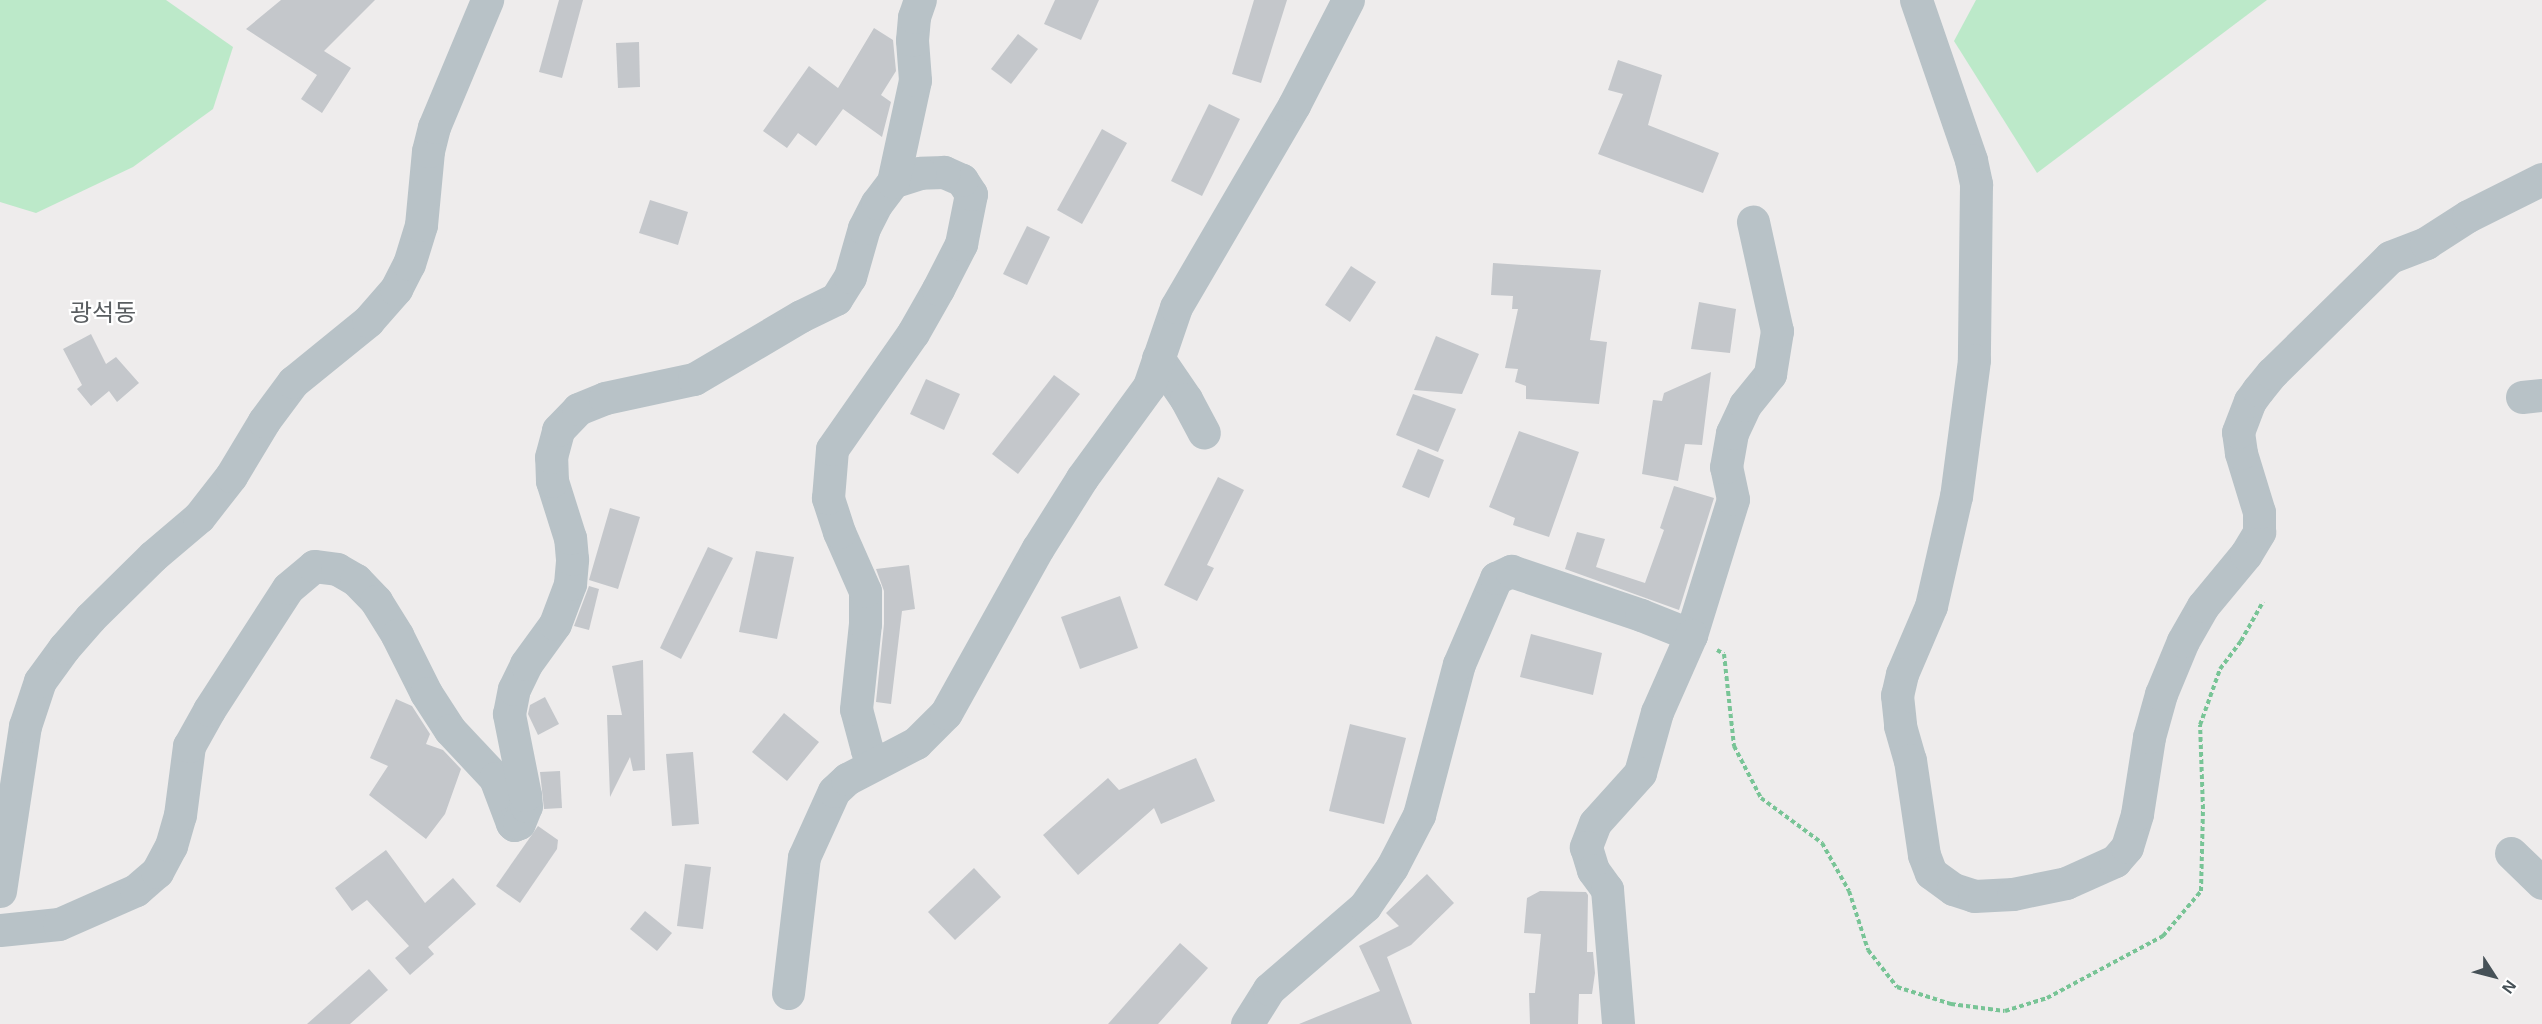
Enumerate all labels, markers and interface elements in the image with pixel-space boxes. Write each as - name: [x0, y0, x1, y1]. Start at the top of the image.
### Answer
- district label: 광석동: [70, 299, 136, 327]
- north arrow: [2464, 946, 2524, 1006]
- text: N: [2499, 977, 2519, 997]

